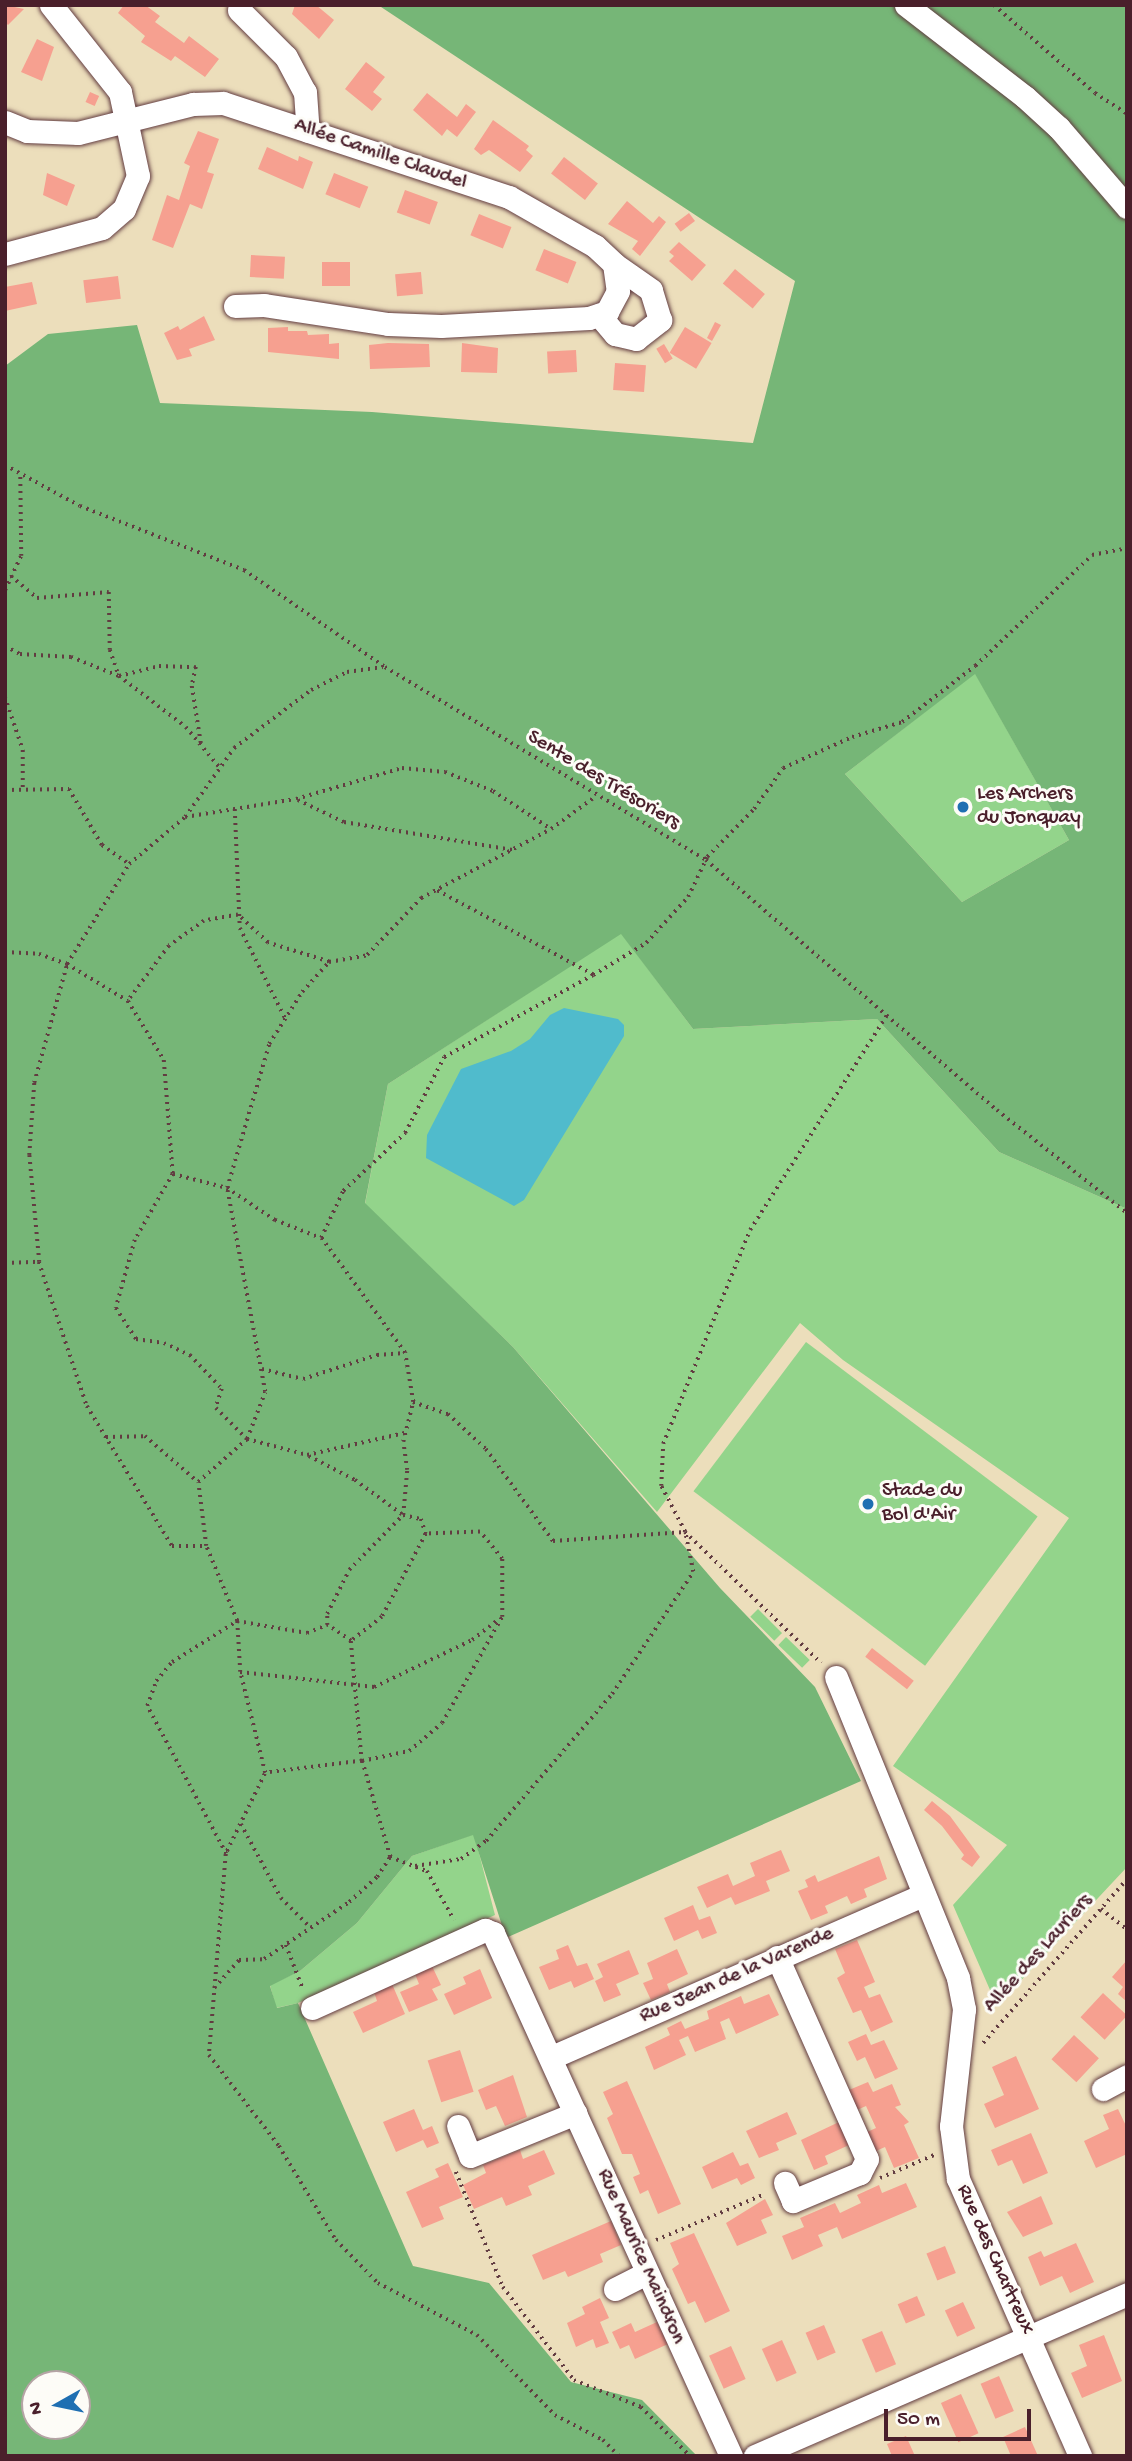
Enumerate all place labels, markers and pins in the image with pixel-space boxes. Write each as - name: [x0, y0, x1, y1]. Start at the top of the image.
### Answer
- place label: Les Archers du Jonquay: [977, 782, 1081, 832]
- marker: Les Archers du Jonquay: [955, 799, 971, 815]
- place label: Stade du Bol d'Air: [882, 1479, 962, 1529]
- marker: Stade du Bol d'Air: [860, 1496, 876, 1512]

